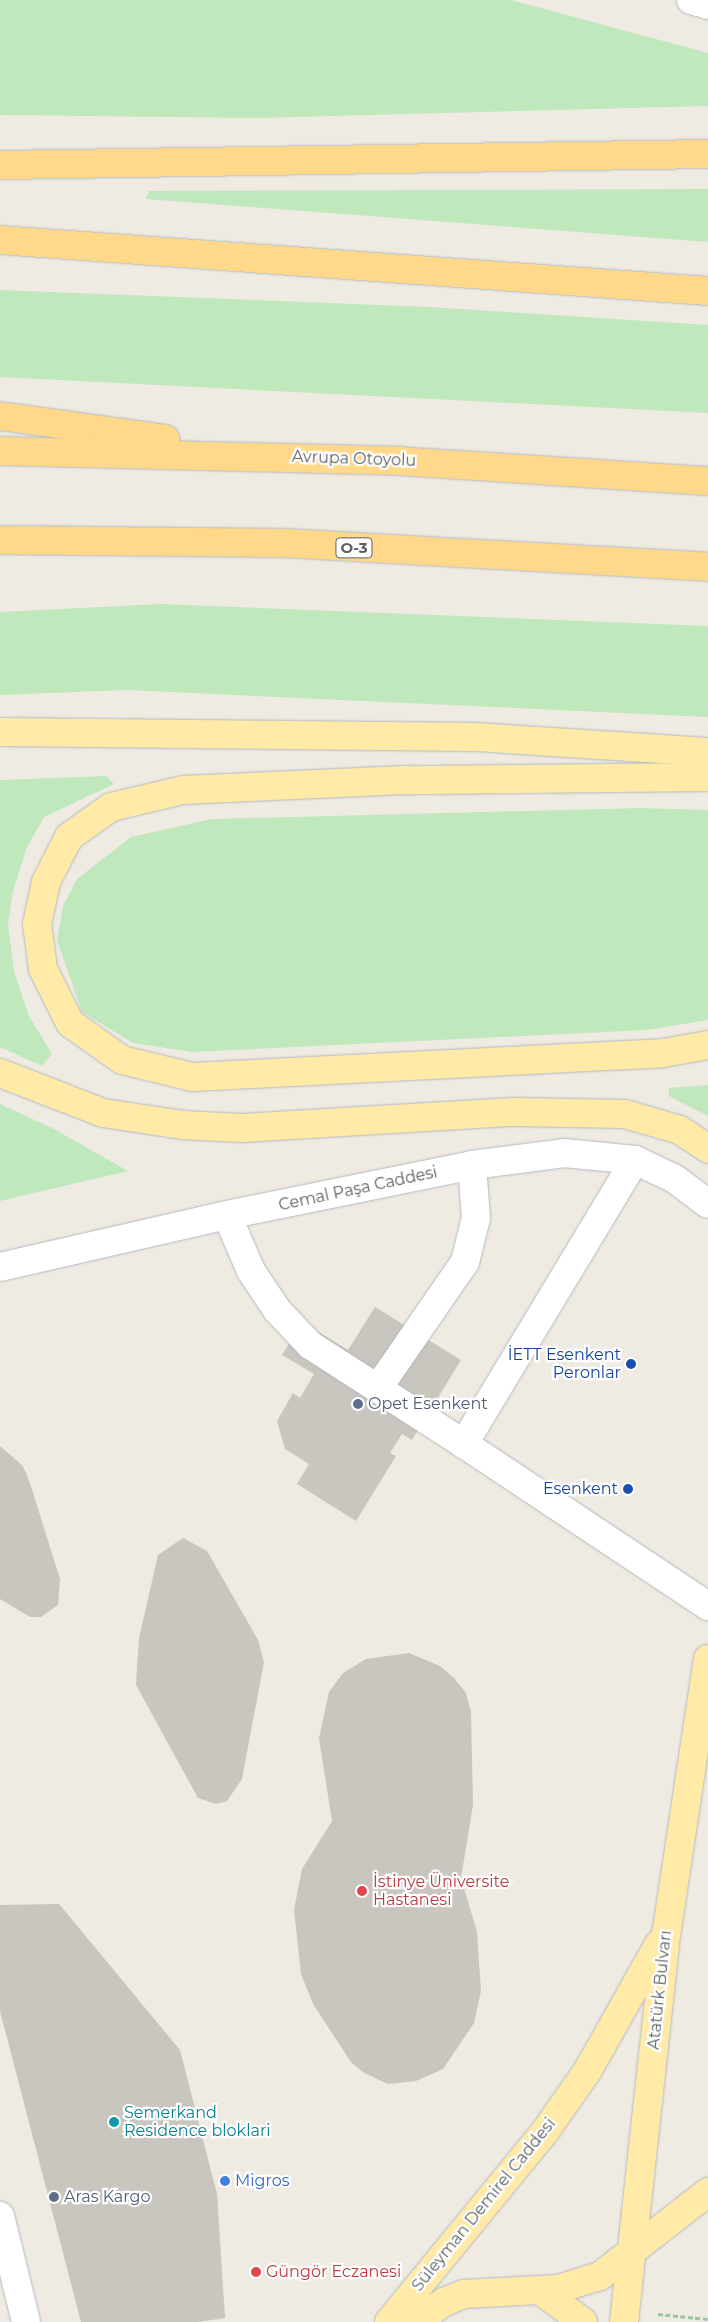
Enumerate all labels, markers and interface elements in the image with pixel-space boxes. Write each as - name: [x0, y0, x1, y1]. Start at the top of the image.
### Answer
- street label: Avrupa Otoyolu: [292, 447, 416, 471]
- road number: O-3: [335, 536, 373, 560]
- street label: Cemal Paşa Caddesi: [277, 1163, 439, 1215]
- place label: İETT Esenkent Peronlar: [508, 1345, 621, 1383]
- marker: İETT Esenkent Peronlar: [625, 1358, 637, 1370]
- place label: Opet Esenkent: [368, 1394, 488, 1414]
- marker: Opet Esenkent: [352, 1398, 364, 1410]
- place label: Esenkent: [543, 1479, 618, 1499]
- marker: Esenkent: [622, 1483, 634, 1495]
- place label: İstinye Üniversite Hastanesi: [373, 1872, 509, 1910]
- marker: İstinye Üniversite Hastanesi: [355, 1884, 369, 1898]
- street label: Atatürk Bulvarı: [644, 1929, 676, 2051]
- place label: Semerkand Residence bloklari: [124, 2103, 270, 2141]
- street label: Süleyman Demirel Caddesi: [408, 2115, 560, 2295]
- marker: Semerkand Residence bloklari: [108, 2116, 120, 2128]
- place label: Migros: [235, 2171, 290, 2191]
- marker: Migros: [219, 2175, 231, 2187]
- place label: Aras Kargo: [64, 2187, 150, 2207]
- marker: Aras Kargo: [48, 2191, 60, 2203]
- place label: Güngör Eczanesi: [266, 2262, 401, 2282]
- marker: Güngör Eczanesi: [250, 2266, 262, 2278]

